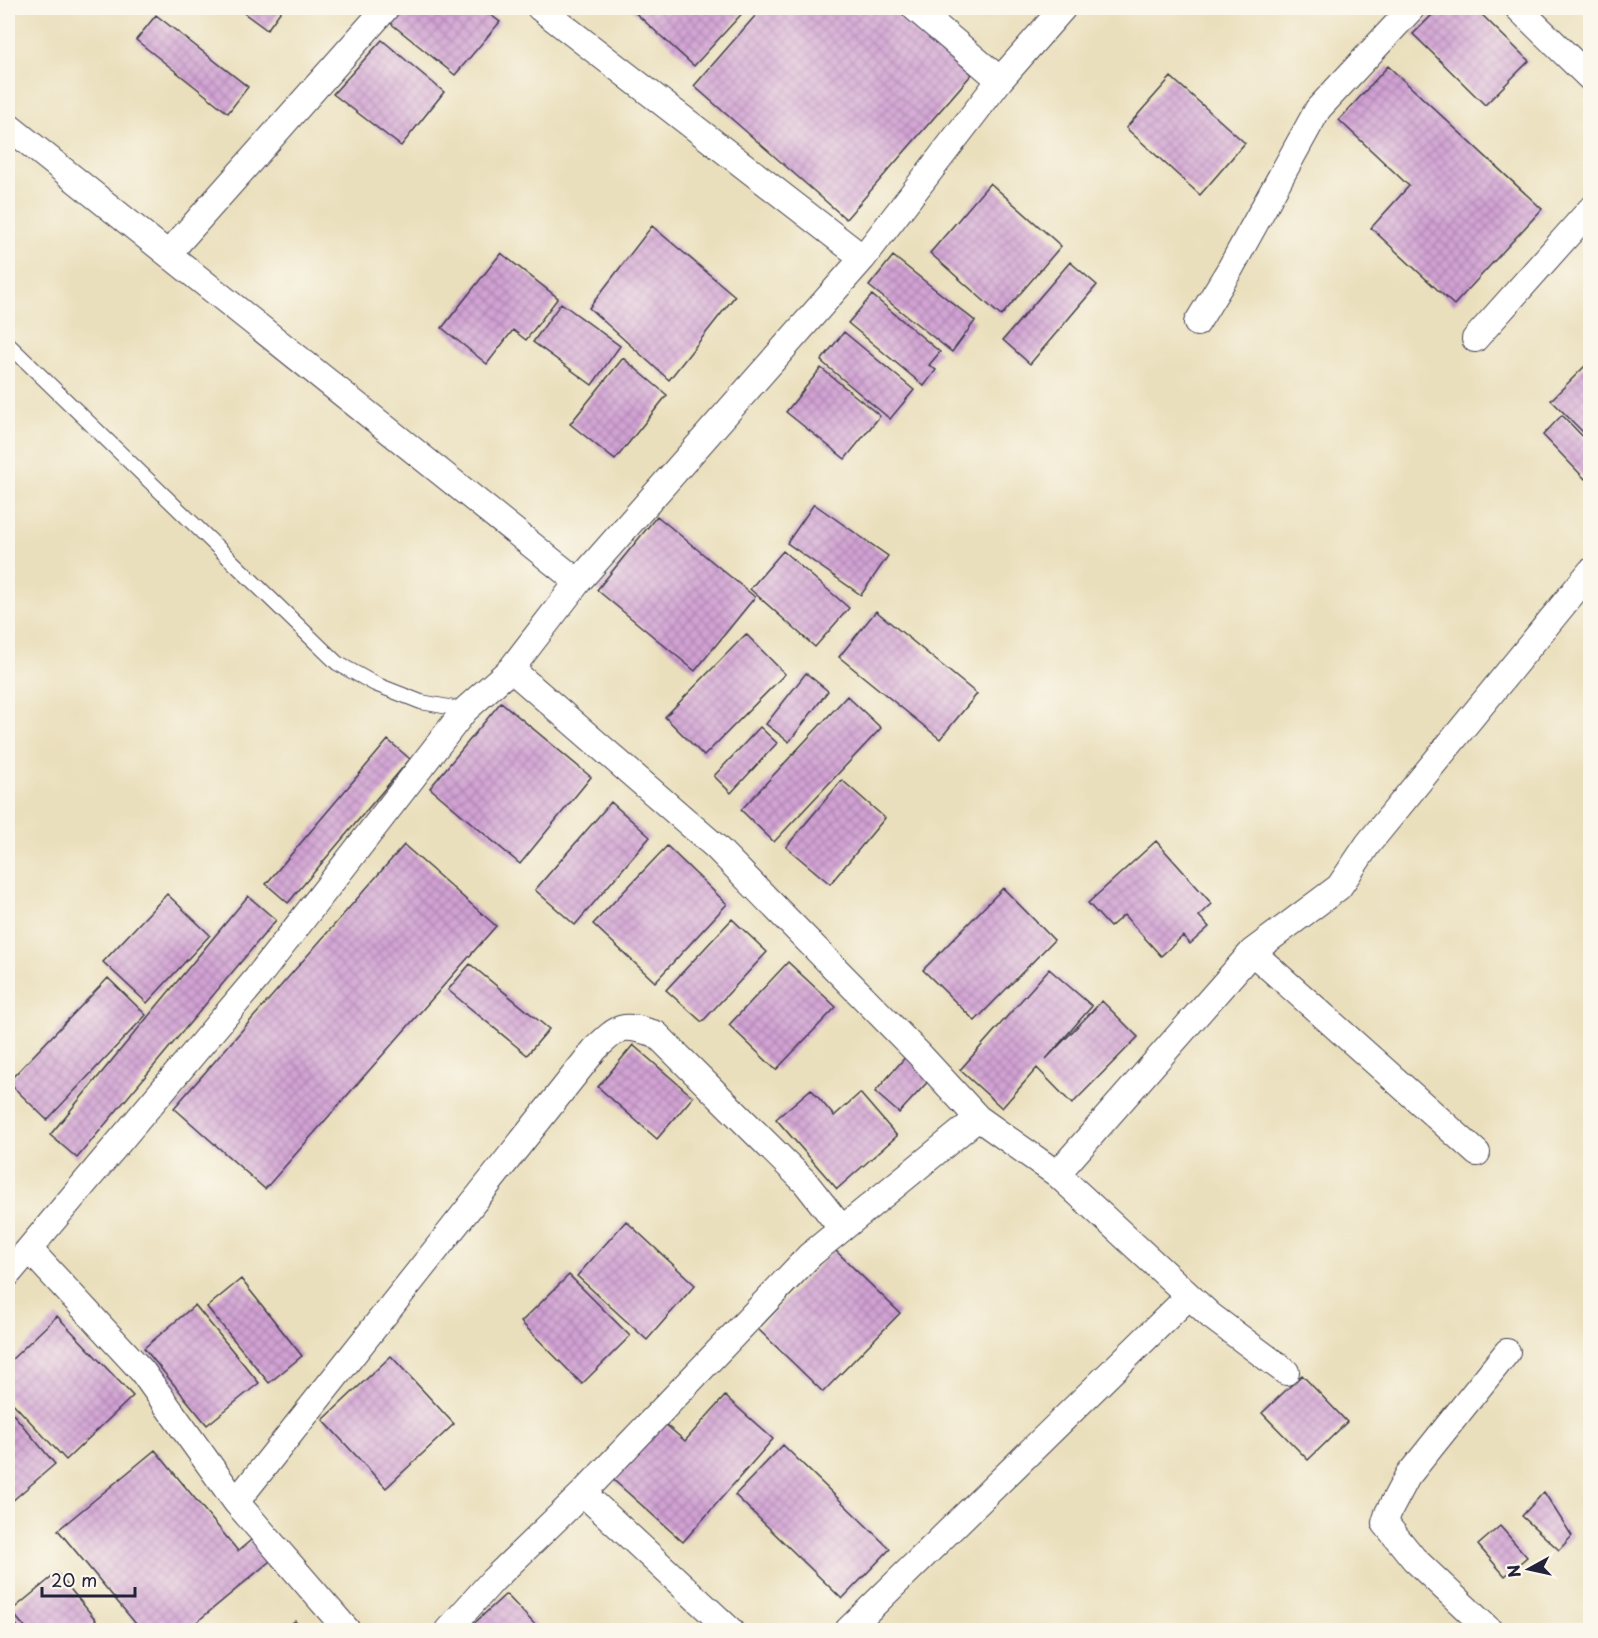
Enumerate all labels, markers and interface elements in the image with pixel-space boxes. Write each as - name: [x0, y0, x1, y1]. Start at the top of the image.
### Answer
- north arrow: [1499, 1539, 1559, 1599]
- scale bar: [42, 1560, 135, 1598]
- text: N: [1500, 1563, 1526, 1579]
- text: 20 m: [51, 1566, 97, 1593]

